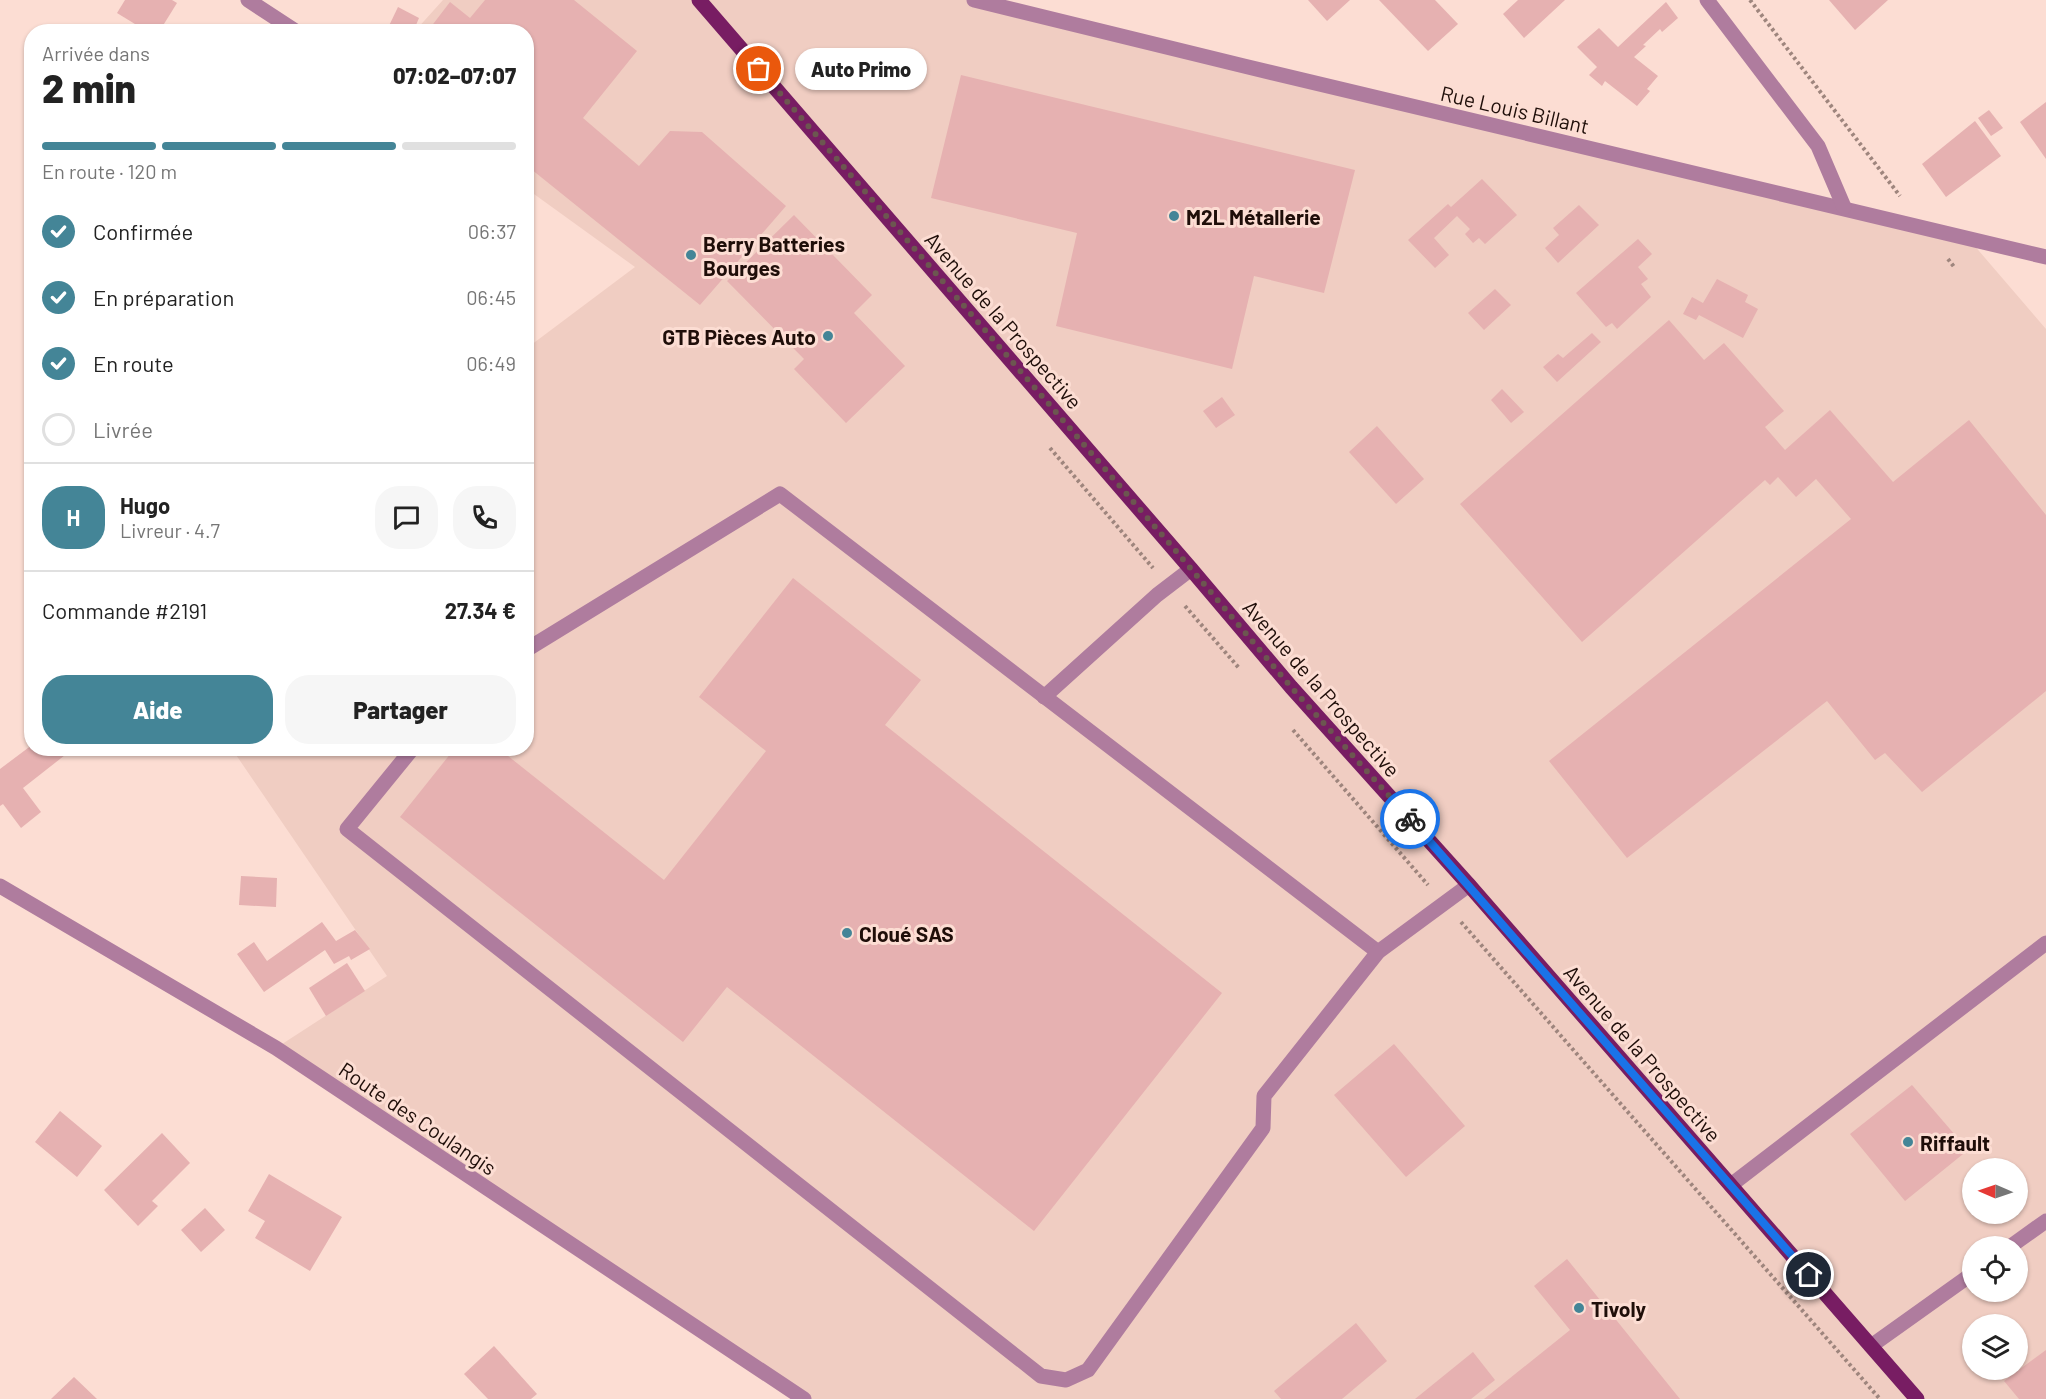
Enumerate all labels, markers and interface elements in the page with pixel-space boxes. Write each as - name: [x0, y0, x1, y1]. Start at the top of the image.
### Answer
- text: Arrivée dans: [42, 41, 150, 65]
- pin: [733, 43, 784, 94]
- callout: Auto Primo: [795, 48, 927, 90]
- icon: bag: [742, 52, 775, 85]
- text: Auto Primo: [811, 57, 911, 81]
- text: 07:02–07:07: [393, 62, 516, 88]
- text: 2 min: [42, 64, 136, 111]
- street label: Rue Louis Billant: [1438, 80, 1592, 138]
- text: En route · 120 m: [42, 159, 177, 183]
- place label: M2L Métallerie: [1186, 204, 1321, 229]
- marker: M2L Métallerie: [1167, 209, 1181, 223]
- icon: check: [42, 215, 75, 248]
- text: Confirmée: [93, 218, 193, 244]
- text: 06:37: [468, 219, 516, 243]
- street label: Avenue de la Prospective: [920, 226, 1088, 414]
- place label: Berry Batteries Bourges: [703, 231, 845, 280]
- marker: Berry Batteries Bourges: [684, 248, 698, 262]
- icon: check: [42, 281, 75, 314]
- text: En préparation: [93, 284, 234, 310]
- text: 06:45: [466, 285, 516, 309]
- place label: GTB Pièces Auto: [662, 324, 816, 349]
- marker: GTB Pièces Auto: [821, 329, 835, 343]
- icon: check: [42, 347, 75, 380]
- text: En route: [93, 350, 174, 376]
- text: 06:49: [466, 351, 516, 375]
- text: Livrée: [93, 416, 153, 442]
- button: chat: [375, 486, 438, 549]
- button: phone: [453, 486, 516, 549]
- text: Hugo: [120, 492, 170, 518]
- text: H: [67, 504, 80, 530]
- text: Livreur · 4.7: [120, 518, 220, 542]
- street label: Avenue de la Prospective: [1238, 594, 1406, 782]
- text: Commande #2191: [42, 597, 207, 623]
- text: 27.34 €: [445, 597, 516, 623]
- button: Aide: [42, 675, 273, 744]
- button: Partager: [285, 675, 516, 744]
- courier: [1380, 789, 1440, 849]
- icon: bike: [1394, 803, 1427, 836]
- place label: Cloué SAS: [859, 921, 954, 946]
- marker: Cloué SAS: [840, 926, 854, 940]
- street label: Avenue de la Prospective: [1559, 959, 1727, 1147]
- street label: Route des Coulangis: [335, 1056, 501, 1180]
- place label: Riffault: [1920, 1130, 1990, 1155]
- marker: Riffault: [1901, 1135, 1915, 1149]
- north arrow: [1962, 1158, 2028, 1224]
- map controls: [1962, 1158, 2028, 1380]
- button: locate: [1962, 1236, 2028, 1302]
- pin: [1783, 1249, 1834, 1300]
- icon: home: [1792, 1258, 1825, 1291]
- place label: Tivoly: [1591, 1296, 1647, 1321]
- marker: Tivoly: [1572, 1301, 1586, 1315]
- button: layers: [1962, 1314, 2028, 1380]

